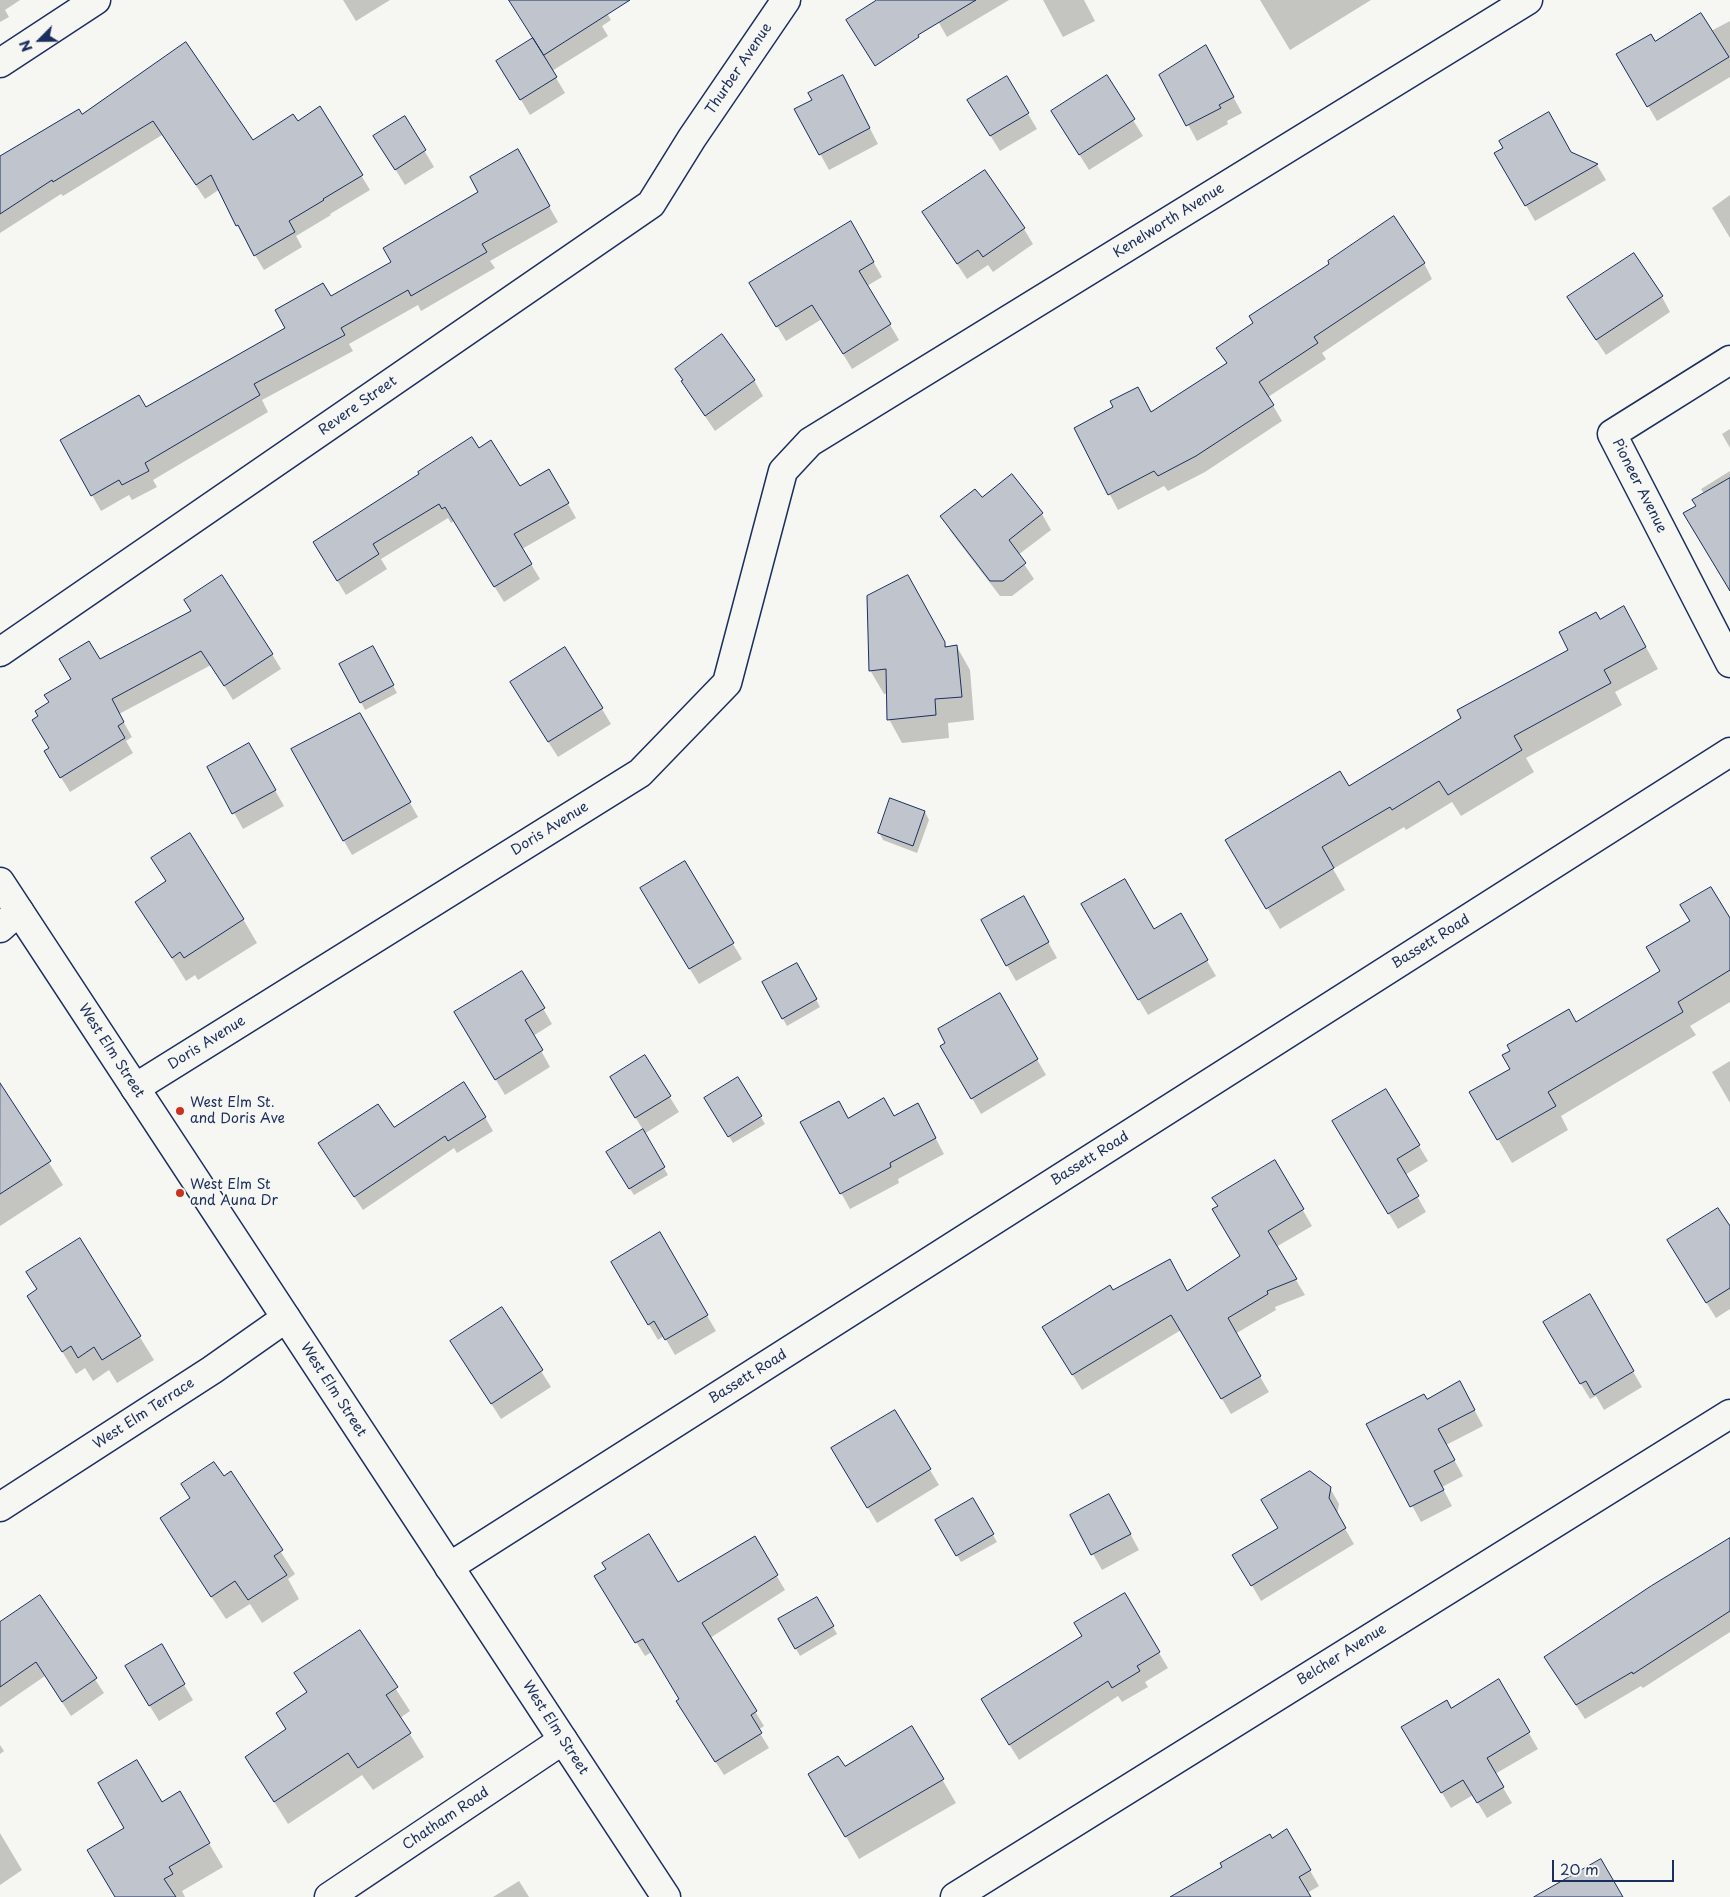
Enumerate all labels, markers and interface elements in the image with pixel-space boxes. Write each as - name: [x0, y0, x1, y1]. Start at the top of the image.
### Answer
- north arrow: [15, 15, 65, 65]
- street label: Thurber Avenue: [702, 20, 776, 118]
- text: N: [14, 37, 38, 55]
- street label: Kenelworth Avenue: [1111, 180, 1227, 262]
- street label: Revere Street: [316, 373, 400, 439]
- street label: Pioneer Avenue: [1608, 436, 1670, 536]
- street label: Doris Avenue: [508, 799, 592, 859]
- street label: Bassett Road: [1389, 911, 1473, 973]
- street label: West Elm Street: [74, 1001, 148, 1101]
- street label: Doris Avenue: [165, 1013, 249, 1073]
- place label: West Elm St. and Doris Ave: [190, 1095, 285, 1128]
- marker: West Elm St. and Doris Ave: [174, 1105, 186, 1117]
- street label: Bassett Road: [1048, 1128, 1132, 1190]
- place label: West Elm St and Auna Dr: [190, 1177, 278, 1210]
- marker: West Elm St and Auna Dr: [174, 1187, 186, 1199]
- street label: West Elm Street: [296, 1340, 370, 1440]
- street label: Bassett Road: [706, 1346, 790, 1408]
- street label: West Elm Terrace: [90, 1375, 198, 1453]
- street label: Belcher Avenue: [1294, 1621, 1390, 1689]
- street label: West Elm Street: [518, 1678, 592, 1778]
- street label: Chatham Road: [400, 1784, 492, 1854]
- scale bar: [1555, 1850, 1678, 1882]
- text: 20 m: [1560, 1857, 1599, 1880]

